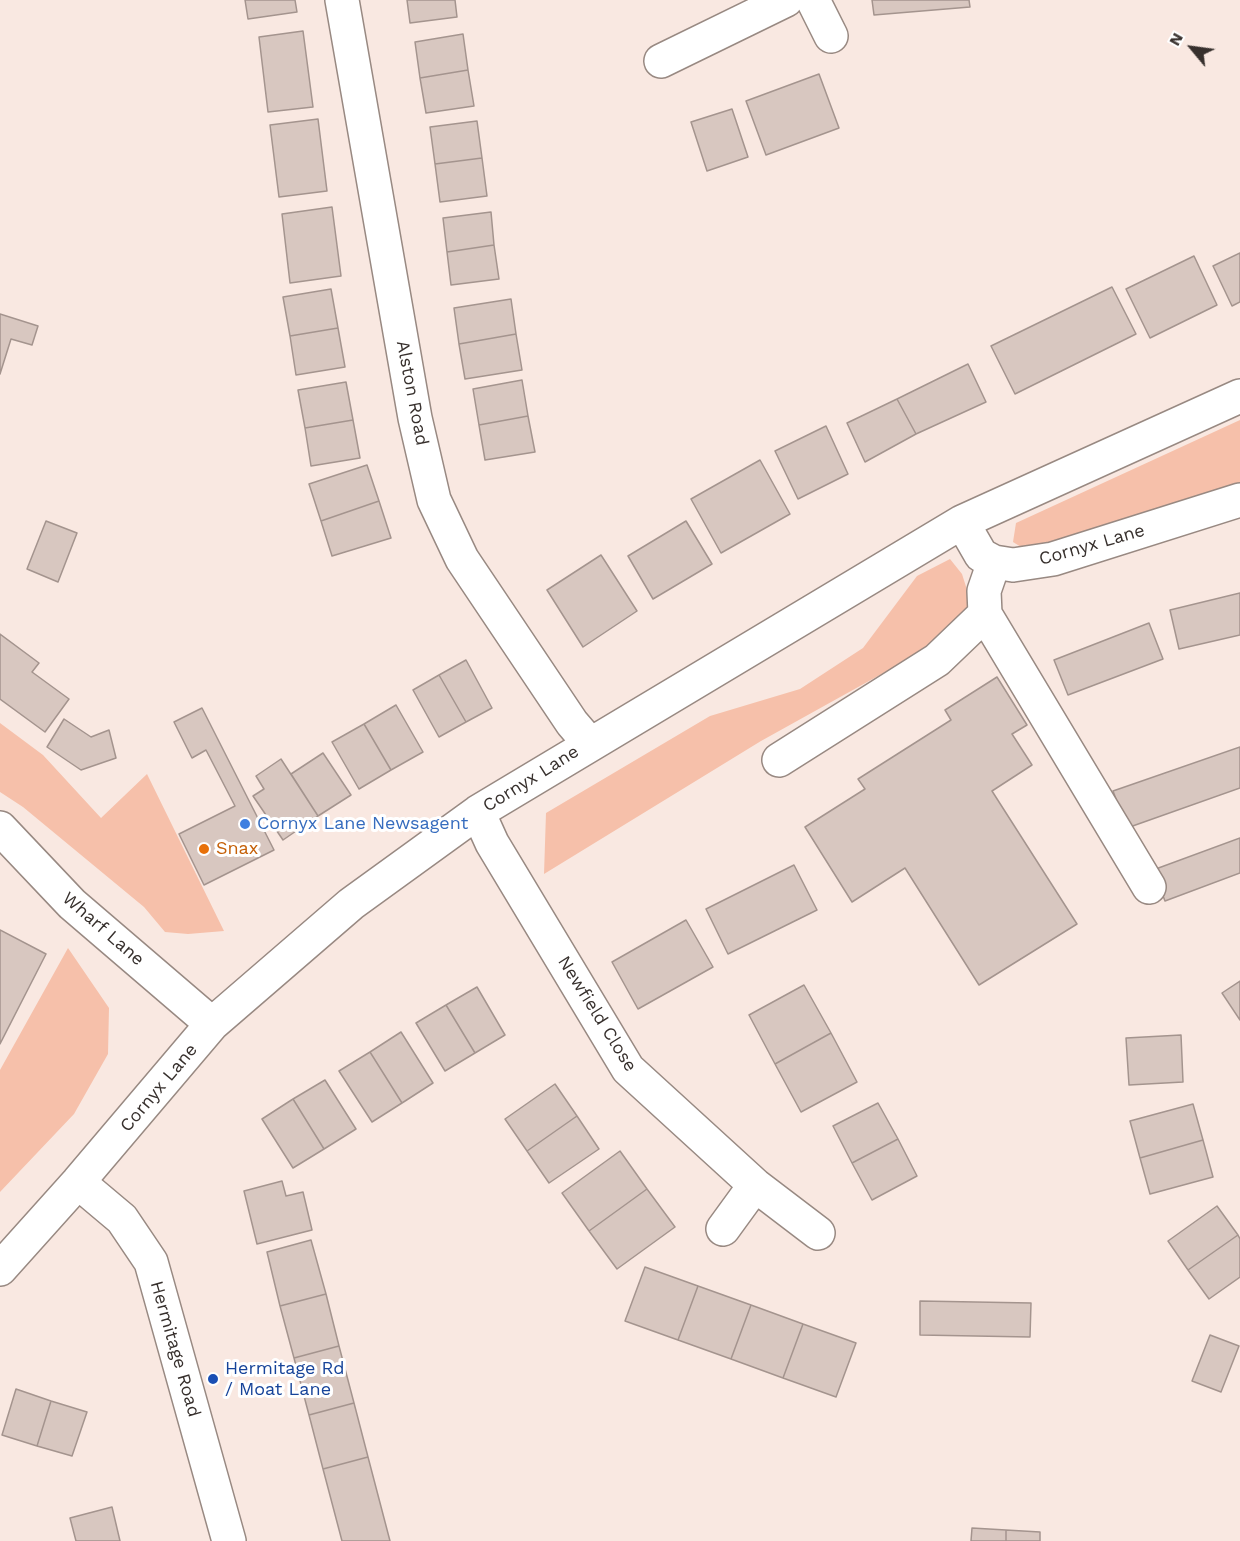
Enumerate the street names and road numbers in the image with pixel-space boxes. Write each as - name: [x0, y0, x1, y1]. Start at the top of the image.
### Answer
- street label: Alston Road: [391, 339, 433, 447]
- street label: Cornyx Lane: [1037, 520, 1147, 570]
- street label: Cornyx Lane: [479, 741, 583, 817]
- street label: Wharf Lane: [58, 888, 148, 970]
- street label: Newfield Close: [553, 952, 641, 1076]
- street label: Cornyx Lane: [116, 1039, 202, 1137]
- street label: Hermitage Road: [145, 1278, 205, 1420]

